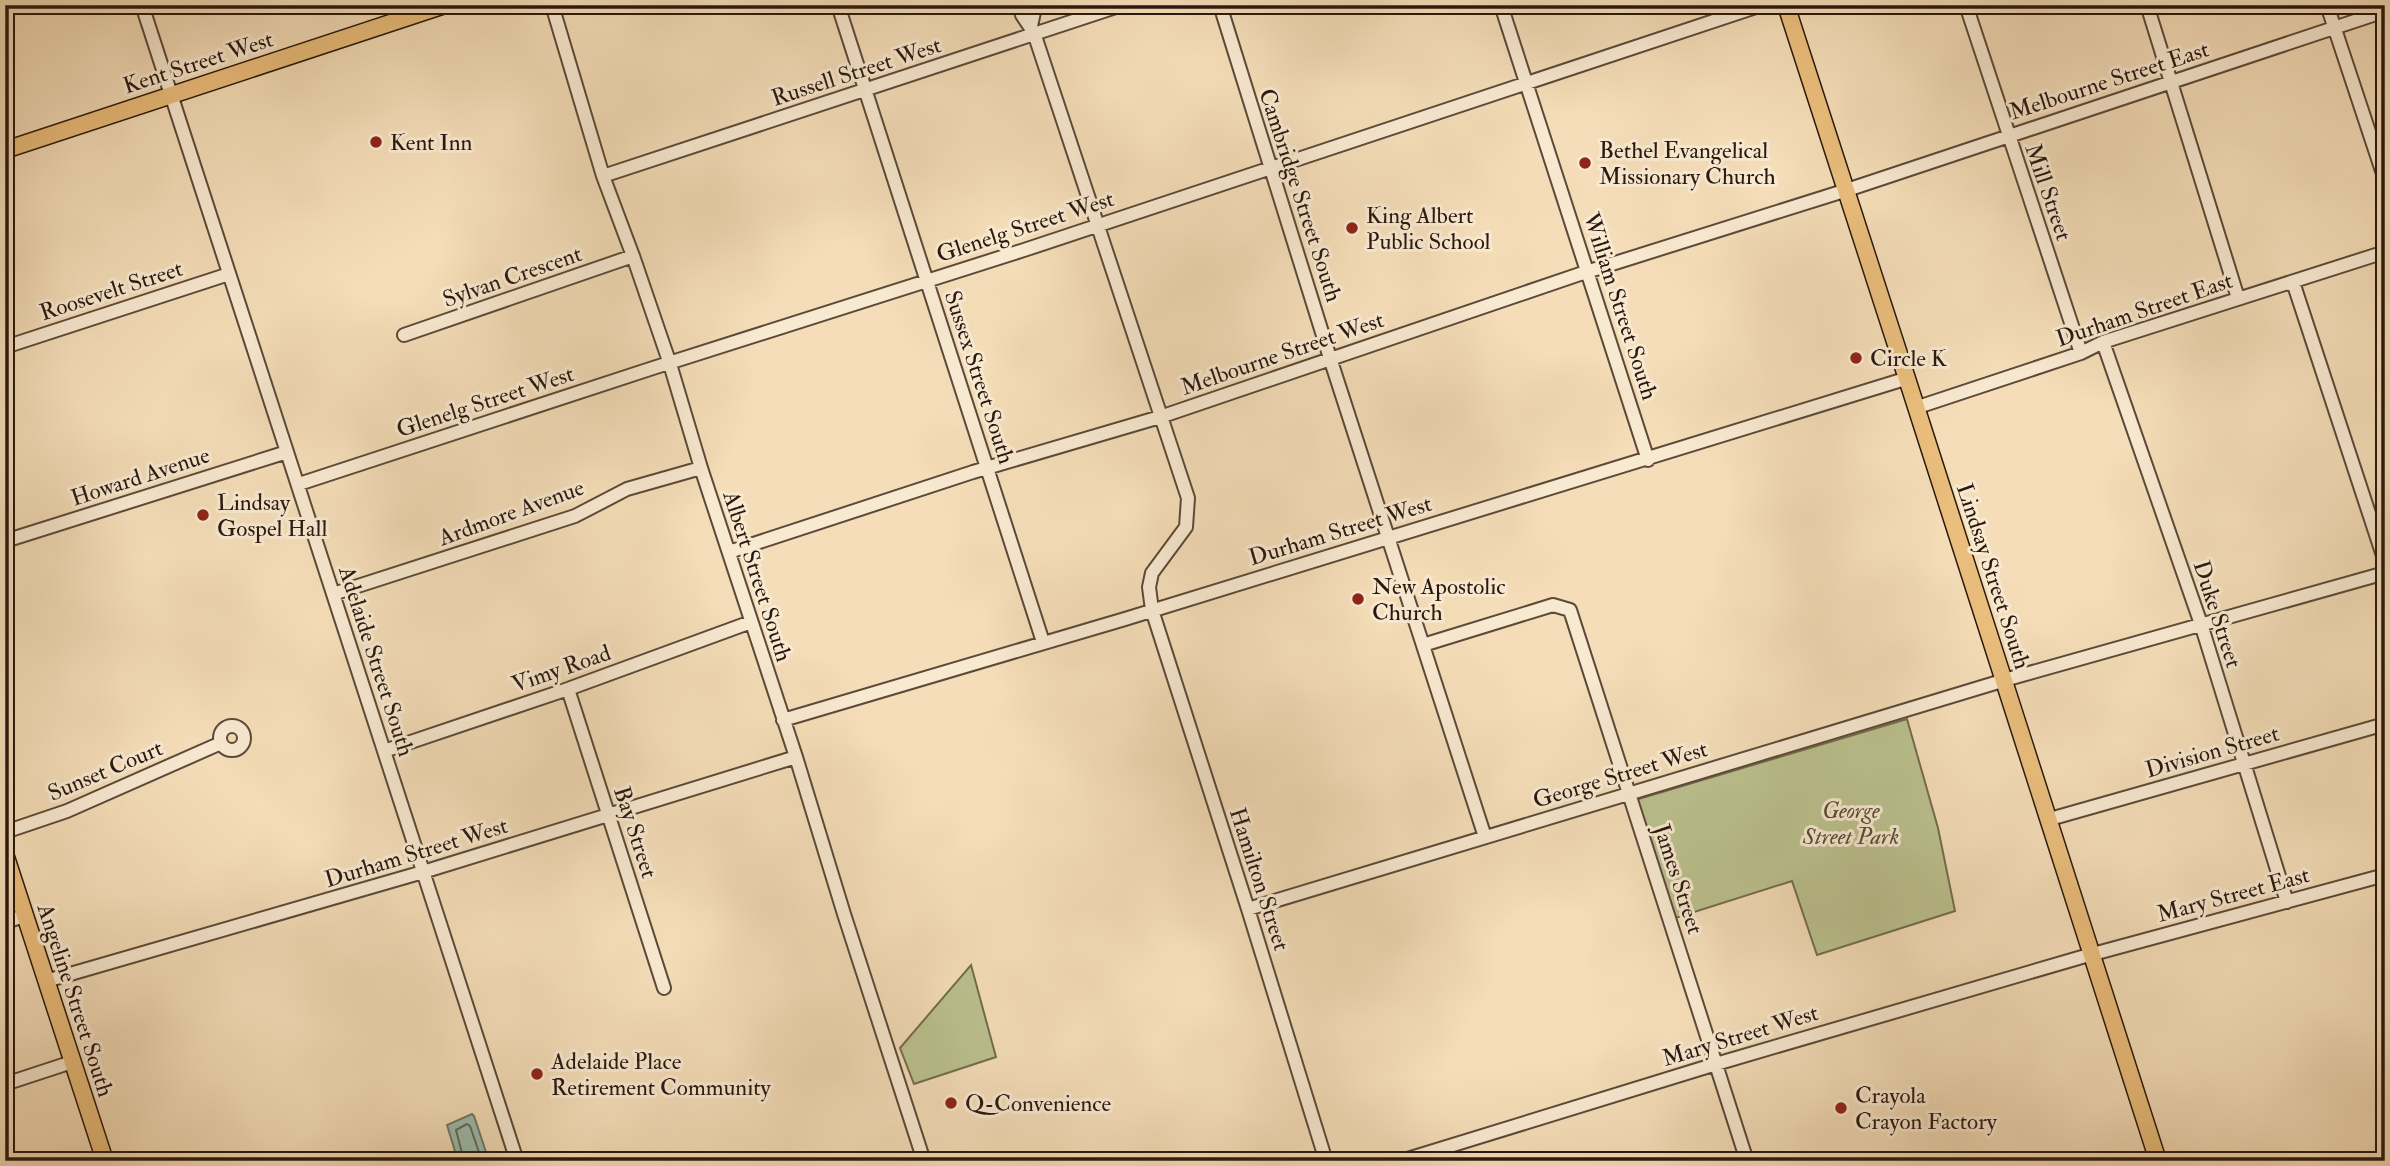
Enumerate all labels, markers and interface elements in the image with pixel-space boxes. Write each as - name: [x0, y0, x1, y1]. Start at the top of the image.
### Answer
- street label: Kent Street West: [120, 25, 277, 100]
- street label: Russell Street West: [768, 30, 945, 113]
- street label: Melbourne Street East: [2006, 35, 2213, 126]
- street label: Cambridge Street South: [1252, 85, 1349, 305]
- place label: Kent Inn: [390, 128, 473, 157]
- marker: Kent Inn: [368, 134, 384, 150]
- place label: Bethel Evangelical Missionary Church: [1599, 136, 1776, 191]
- street label: Mill Street: [2018, 140, 2079, 244]
- marker: Bethel Evangelical Missionary Church: [1577, 155, 1593, 171]
- street label: Glenelg Street West: [933, 184, 1118, 269]
- place label: King Albert Public School: [1366, 201, 1491, 256]
- street label: William Street South: [1576, 208, 1664, 403]
- marker: King Albert Public School: [1344, 220, 1360, 236]
- street label: Sylvan Crescent: [439, 239, 585, 314]
- street label: Roosevelt Street: [36, 254, 186, 327]
- street label: Durham Street East: [2052, 266, 2236, 353]
- street label: Sussex Street South: [938, 287, 1021, 467]
- street label: Melbourne Street West: [1177, 305, 1388, 402]
- place label: Circle K: [1870, 344, 1948, 373]
- marker: Circle K: [1848, 350, 1864, 366]
- street label: Glenelg Street West: [393, 359, 578, 444]
- street label: Howard Avenue: [67, 440, 214, 513]
- street label: Ardmore Avenue: [434, 473, 588, 553]
- street label: Lindsay Street South: [1950, 480, 2037, 673]
- street label: Albert Street South: [716, 486, 799, 665]
- place label: Lindsay Gospel Hall: [217, 488, 327, 544]
- street label: Durham Street West: [1245, 489, 1435, 572]
- marker: Lindsay Gospel Hall: [195, 507, 211, 523]
- street label: Duke Street: [2187, 557, 2248, 672]
- street label: Adelaide Street South: [332, 561, 421, 760]
- place label: New Apostolic Church: [1372, 572, 1505, 627]
- marker: New Apostolic Church: [1350, 591, 1366, 607]
- street label: Vimy Road: [508, 638, 614, 699]
- street label: Division Street: [2142, 719, 2282, 784]
- street label: Sunset Court: [43, 733, 167, 808]
- street label: George Street West: [1529, 734, 1711, 815]
- street label: Bay Street: [607, 783, 664, 882]
- park label: George Street Park: [1802, 796, 1899, 851]
- street label: Hamilton Street: [1223, 804, 1296, 954]
- street label: Durham Street West: [321, 811, 511, 894]
- street label: James Street: [1647, 820, 1710, 938]
- street label: Mary Street East: [2154, 860, 2313, 929]
- street label: Angeline Street South: [30, 899, 120, 1100]
- street label: Mary Street West: [1659, 998, 1822, 1073]
- place label: Adelaide Place Retirement Community: [550, 1047, 772, 1102]
- marker: Adelaide Place Retirement Community: [529, 1066, 545, 1082]
- place label: Crayola Crayon Factory: [1855, 1081, 1998, 1136]
- place label: Q-Convenience: [965, 1089, 1111, 1118]
- marker: Q-Convenience: [943, 1095, 959, 1111]
- marker: Crayola Crayon Factory: [1833, 1100, 1849, 1116]

